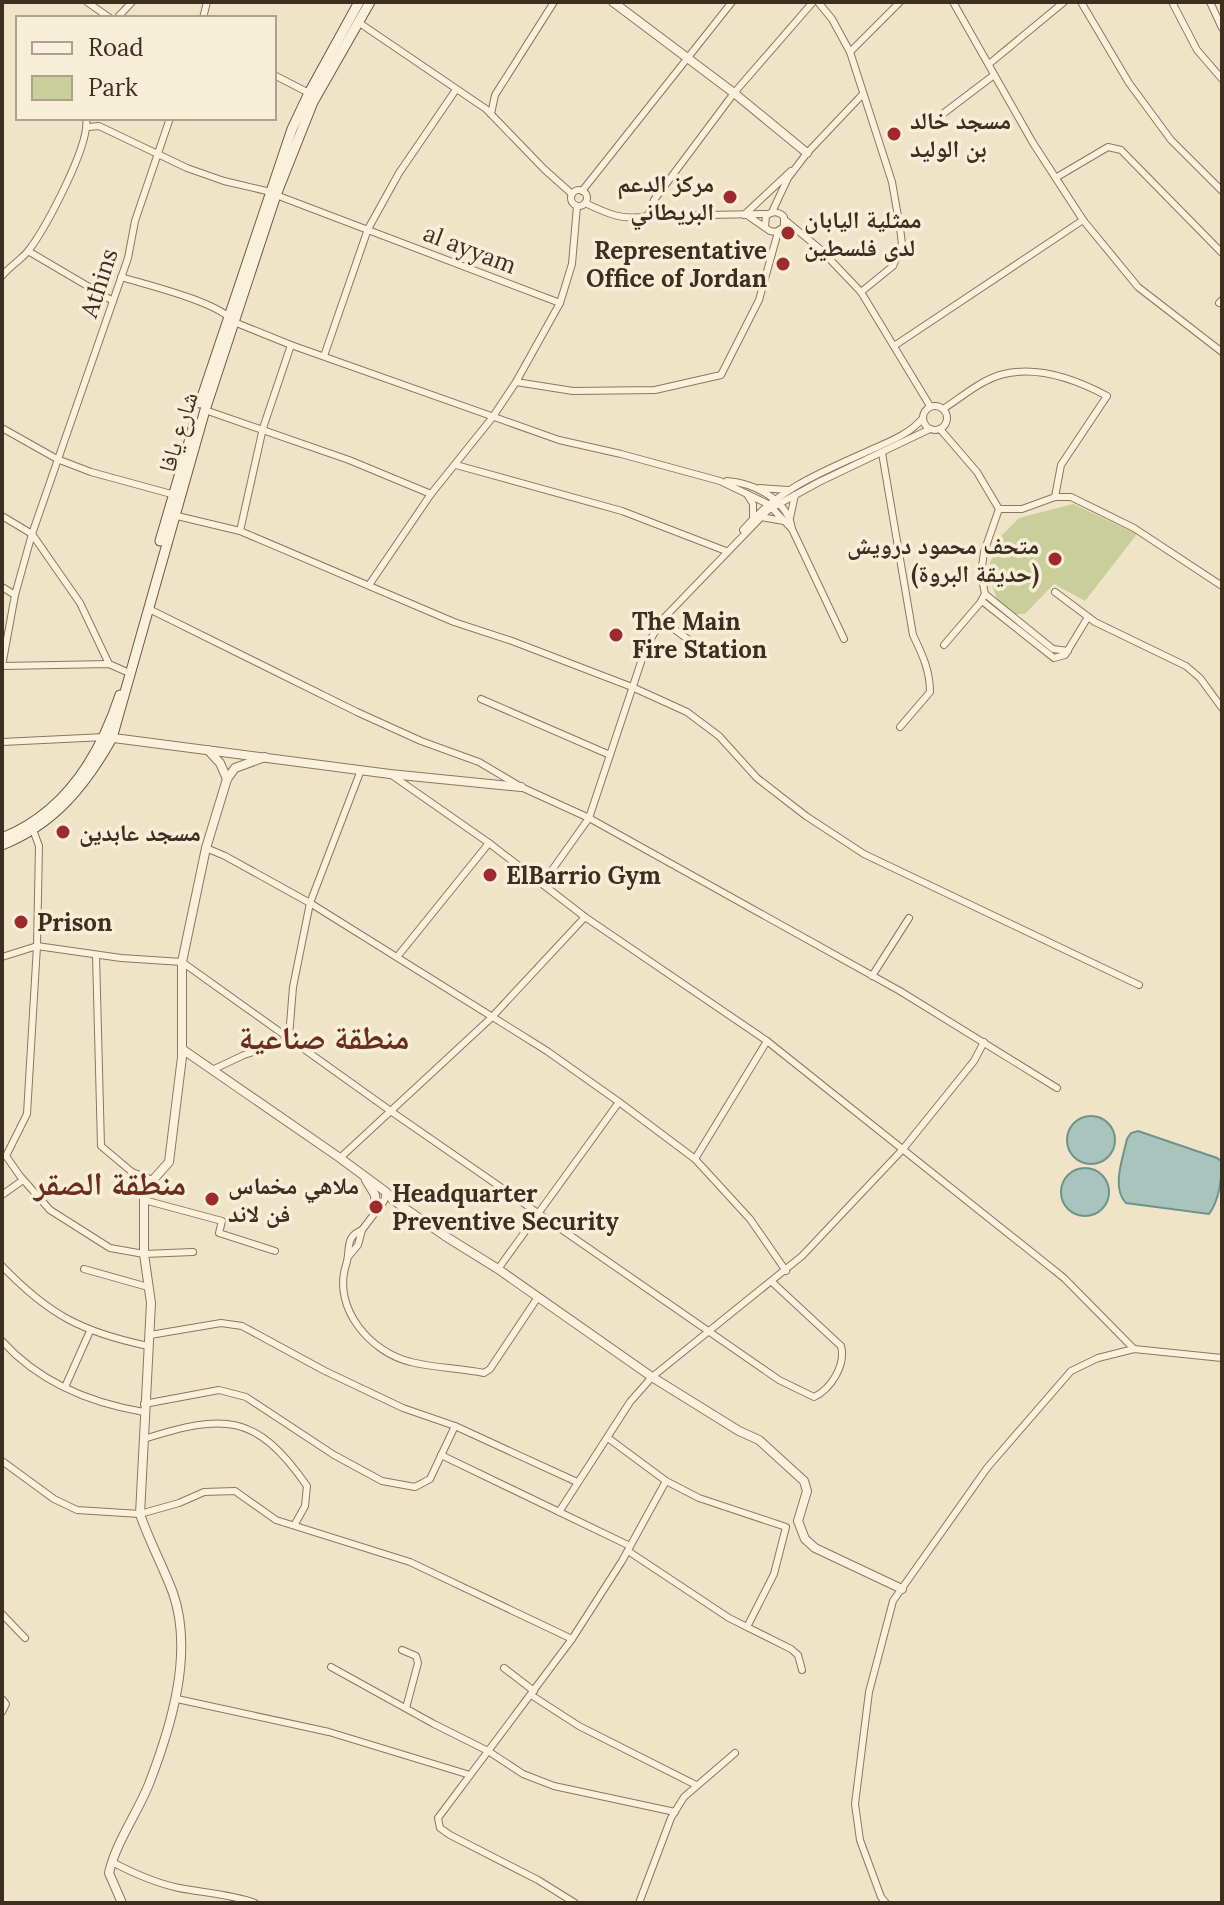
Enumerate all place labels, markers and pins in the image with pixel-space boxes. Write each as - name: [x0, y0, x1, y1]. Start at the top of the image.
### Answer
- place label: مسجد خالد بن الوليد: [910, 105, 1011, 164]
- marker: مسجد خالد بن الوليد: [885, 125, 903, 143]
- place label: مركز الدعم البريطاني: [617, 168, 714, 230]
- marker: مركز الدعم البريطاني: [721, 188, 739, 206]
- place label: ممثلية اليابان لدى فلسطين: [804, 204, 922, 263]
- marker: ممثلية اليابان لدى فلسطين: [779, 224, 797, 242]
- place label: Representative Office of Jordan: [586, 235, 767, 294]
- marker: Representative Office of Jordan: [774, 255, 792, 273]
- place label: متحف محمود درويش (حديقة البروة): [847, 530, 1039, 589]
- marker: متحف محمود درويش (حديقة البروة): [1046, 550, 1064, 568]
- place label: The Main Fire Station: [632, 606, 767, 665]
- marker: The Main Fire Station: [607, 626, 625, 644]
- place label: مسجد عابدين: [79, 817, 201, 848]
- marker: مسجد عابدين: [54, 823, 72, 841]
- place label: ElBarrio Gym: [506, 860, 661, 891]
- marker: ElBarrio Gym: [481, 866, 499, 884]
- place label: Prison: [37, 907, 112, 938]
- marker: Prison: [12, 913, 30, 931]
- place label: ملاهي مخماس فن لاند: [228, 1170, 359, 1229]
- place label: Headquarter Preventive Security: [392, 1178, 619, 1237]
- marker: ملاهي مخماس فن لاند: [203, 1190, 221, 1208]
- marker: Headquarter Preventive Security: [367, 1198, 385, 1216]

